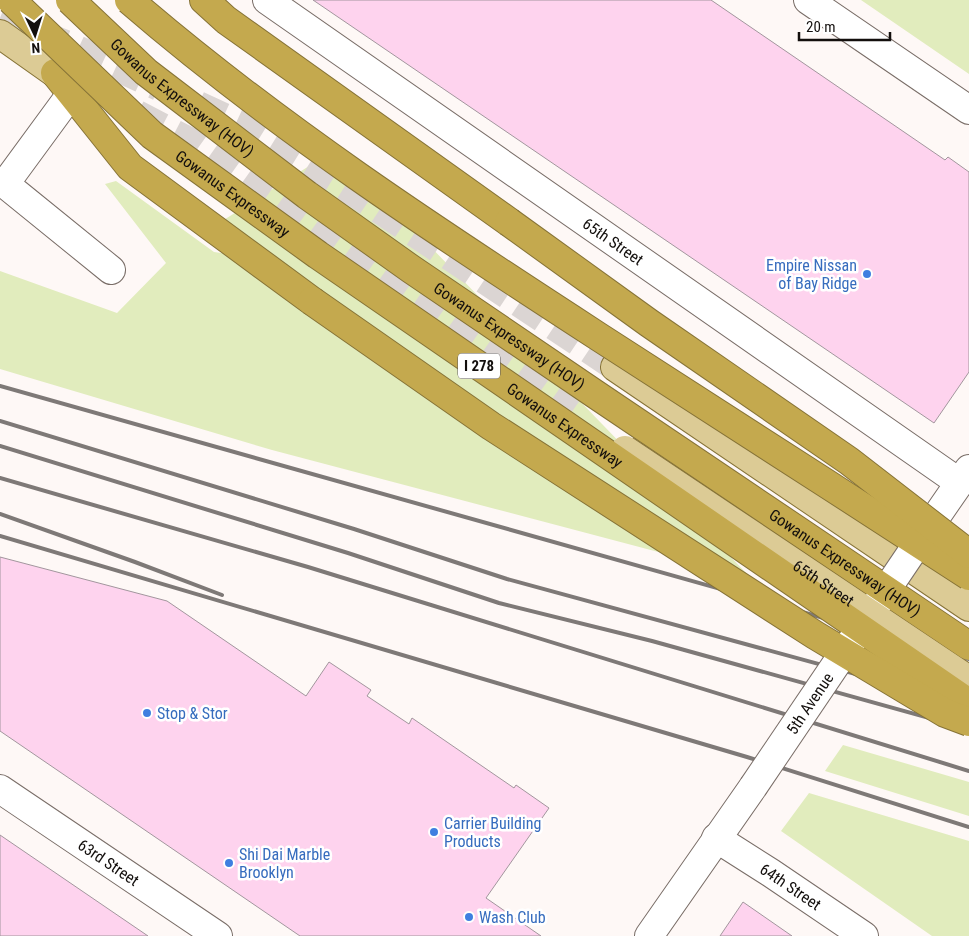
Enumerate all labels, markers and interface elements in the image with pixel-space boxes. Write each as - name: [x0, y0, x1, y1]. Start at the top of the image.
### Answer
- north arrow: [10, 10, 60, 60]
- scale bar: [799, 10, 890, 42]
- text: 20 m: [806, 18, 836, 36]
- street label: Gowanus Expressway (HOV): [107, 34, 258, 161]
- text: N: [31, 40, 41, 56]
- street label: Gowanus Expressway: [172, 146, 294, 241]
- street label: 65th Street: [579, 214, 647, 269]
- place label: Empire Nissan of Bay Ridge: [766, 256, 857, 293]
- marker: Empire Nissan of Bay Ridge: [861, 268, 873, 280]
- street label: Gowanus Expressway (HOV): [430, 278, 589, 394]
- road number: I 278: [458, 354, 500, 378]
- street label: Gowanus Expressway: [504, 379, 627, 472]
- street label: Gowanus Expressway (HOV): [766, 505, 925, 620]
- street label: 65th Street: [790, 556, 858, 610]
- street label: 5th Avenue: [782, 669, 837, 738]
- place label: Stop & Stor: [157, 704, 228, 723]
- marker: Stop & Stor: [141, 707, 153, 719]
- place label: Carrier Building Products: [444, 814, 541, 851]
- marker: Carrier Building Products: [428, 826, 440, 838]
- street label: 63rd Street: [74, 835, 143, 890]
- place label: Shi Dai Marble Brooklyn: [239, 845, 330, 882]
- marker: Shi Dai Marble Brooklyn: [223, 857, 235, 869]
- street label: 64th Street: [757, 859, 825, 914]
- place label: Wash Club: [479, 908, 546, 927]
- marker: Wash Club: [463, 911, 475, 923]

